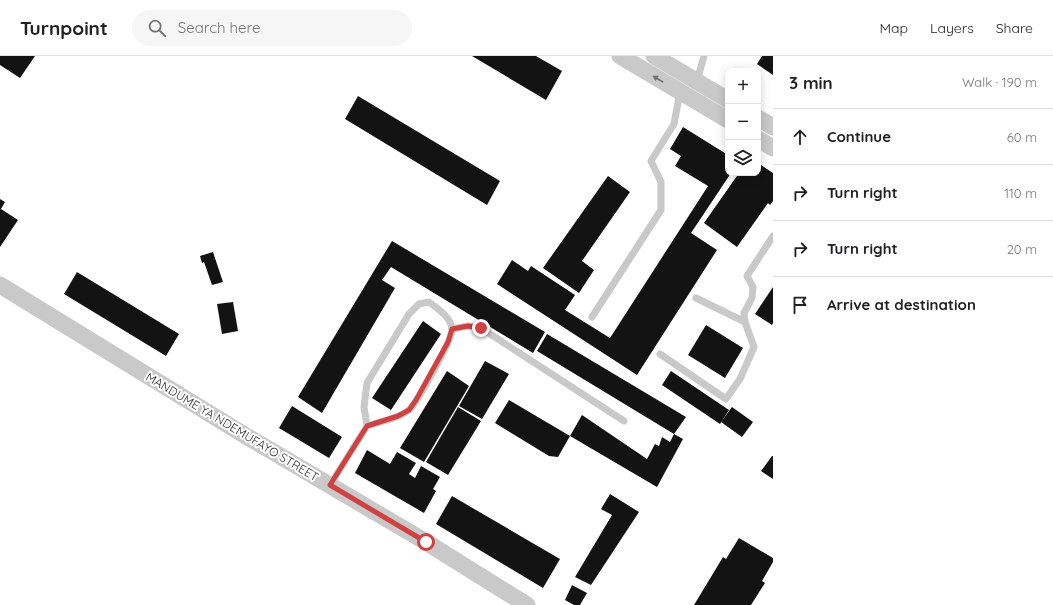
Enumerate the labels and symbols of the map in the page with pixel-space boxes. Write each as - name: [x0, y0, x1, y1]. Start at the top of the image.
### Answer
- one-way arrow: [653, 75, 664, 82]
- route end: [472, 319, 490, 337]
- street label: MANDUME YA NDEMUFAYO STREET: [143, 369, 321, 484]
- route start: [417, 533, 435, 551]

